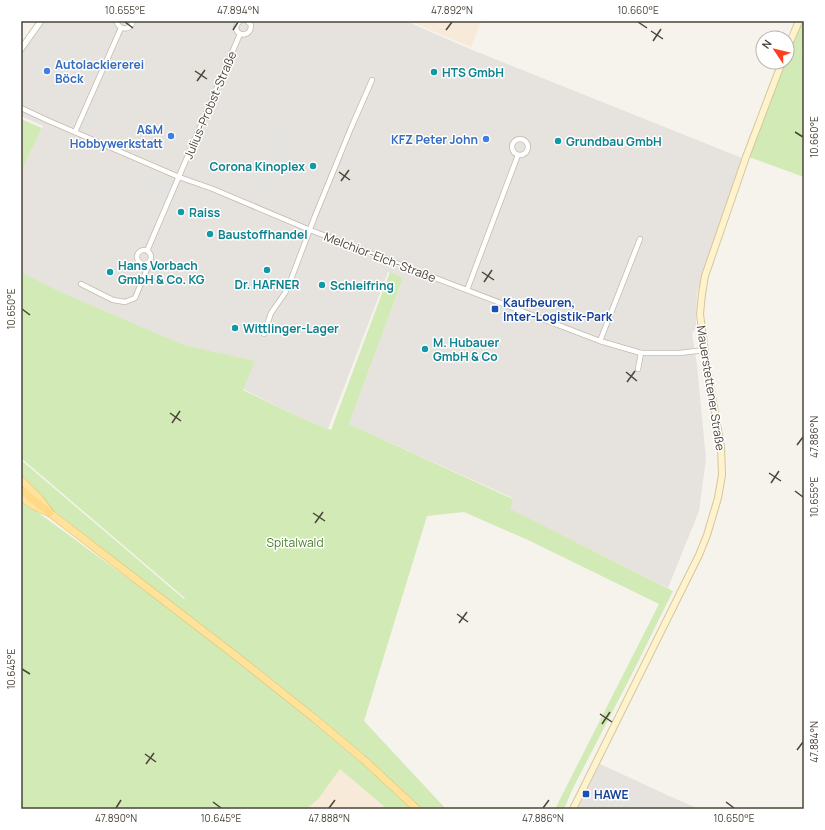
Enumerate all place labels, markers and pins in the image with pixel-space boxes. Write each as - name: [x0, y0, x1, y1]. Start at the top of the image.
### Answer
- place label: Autolackiererei Böck: [55, 56, 144, 87]
- place label: HTS GmbH: [442, 64, 504, 81]
- marker: Autolackiererei Böck: [42, 66, 52, 76]
- marker: HTS GmbH: [429, 67, 439, 77]
- place label: A&M Hobbywerkstatt: [70, 121, 163, 152]
- marker: A&M Hobbywerkstatt: [166, 131, 176, 141]
- place label: KFZ Peter John: [391, 131, 478, 148]
- place label: Grundbau GmbH: [566, 133, 662, 150]
- marker: KFZ Peter John: [481, 134, 491, 144]
- marker: Grundbau GmbH: [553, 136, 563, 146]
- place label: Corona Kinoplex: [209, 158, 305, 175]
- marker: Corona Kinoplex: [308, 161, 318, 171]
- place label: Raiss: [189, 204, 221, 221]
- marker: Raiss: [176, 207, 186, 217]
- place label: Baustoffhandel: [218, 226, 308, 243]
- marker: Baustoffhandel: [205, 229, 215, 239]
- place label: Hans Vorbach GmbH & Co. KG: [118, 257, 205, 288]
- marker: Dr. HAFNER: [262, 265, 272, 275]
- marker: Hans Vorbach GmbH & Co. KG: [105, 267, 115, 277]
- place label: Dr. HAFNER: [235, 276, 299, 293]
- place label: Schleifring: [330, 277, 394, 294]
- marker: Schleifring: [317, 280, 327, 290]
- place label: Kaufbeuren, Inter-Logistik-Park: [503, 294, 613, 325]
- marker: Kaufbeuren, Inter-Logistik-Park: [490, 304, 500, 314]
- place label: Wittlinger-Lager: [243, 320, 339, 337]
- marker: Wittlinger-Lager: [230, 323, 240, 333]
- place label: M. Hubauer GmbH & Co: [433, 334, 500, 365]
- marker: M. Hubauer GmbH & Co: [420, 344, 430, 354]
- place label: HAWE: [594, 786, 629, 803]
- marker: HAWE: [581, 789, 591, 799]

